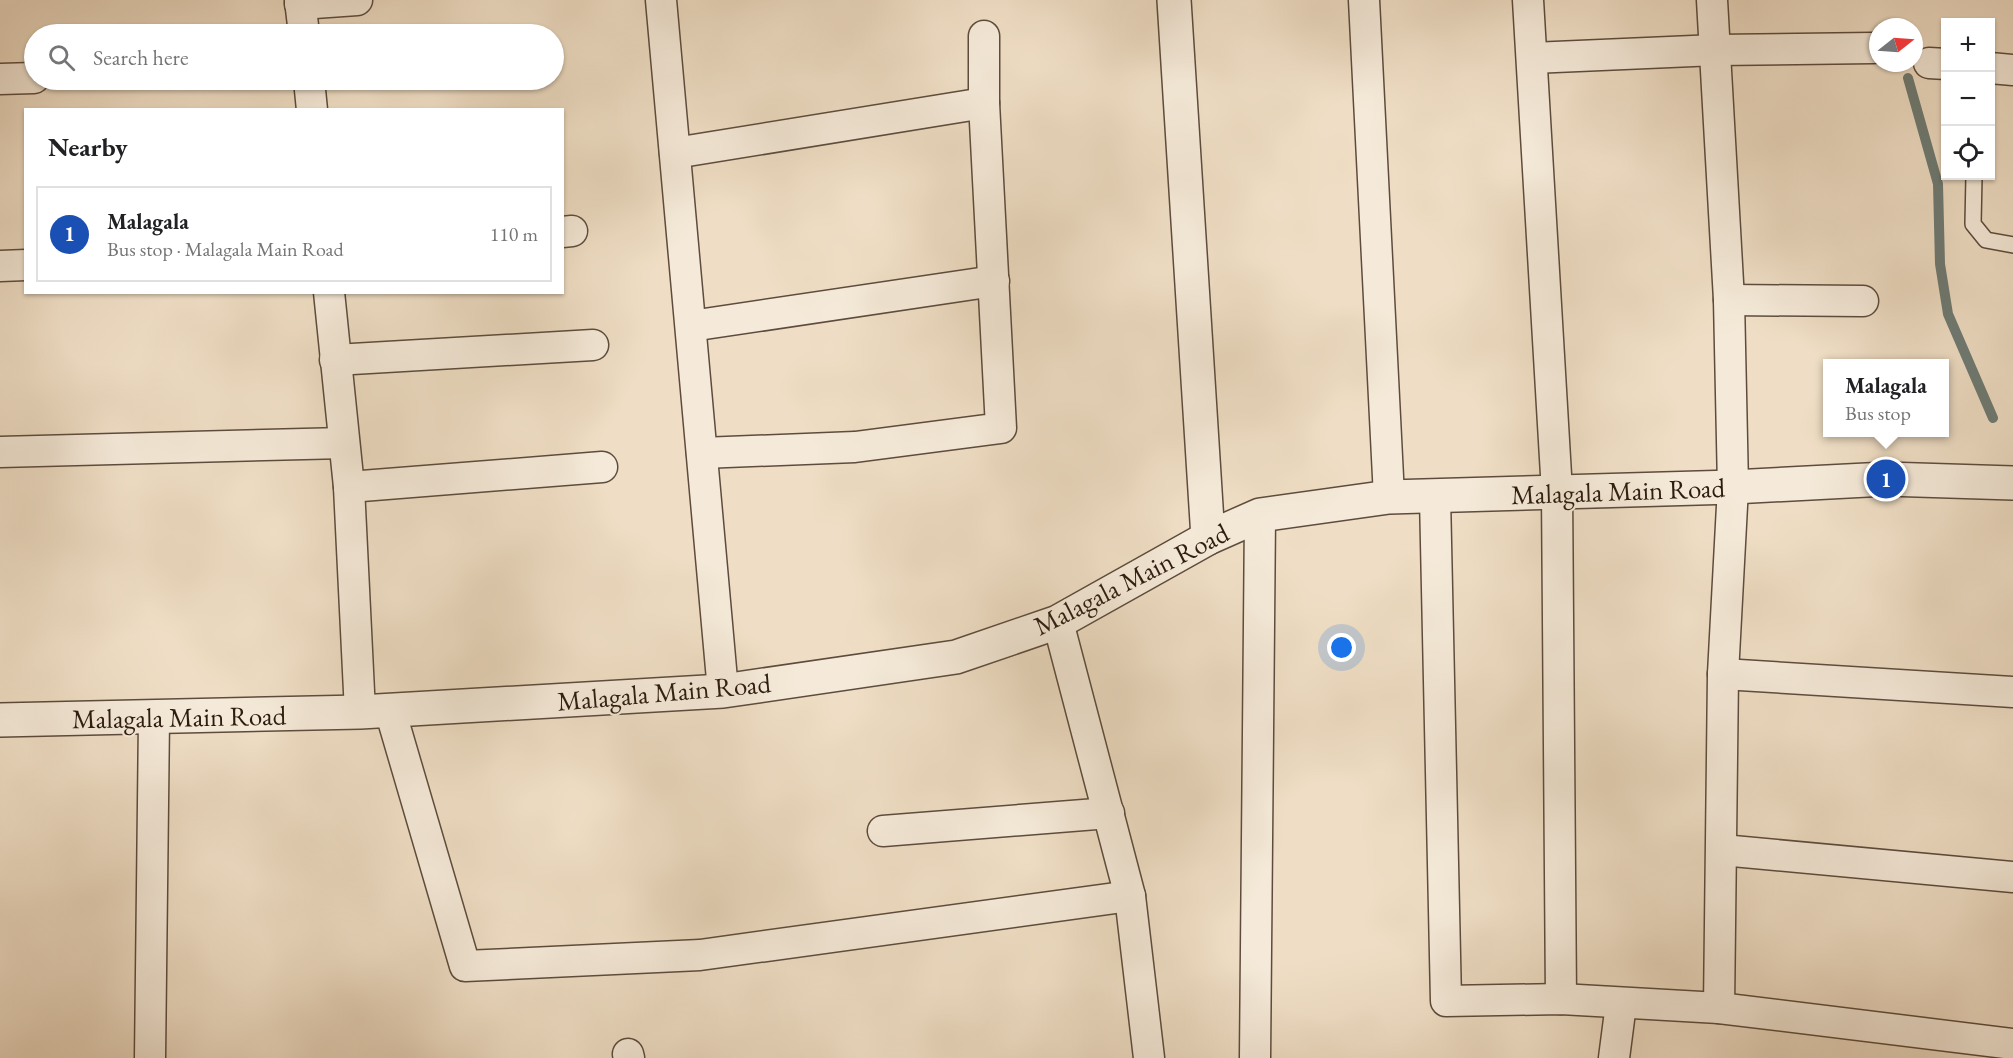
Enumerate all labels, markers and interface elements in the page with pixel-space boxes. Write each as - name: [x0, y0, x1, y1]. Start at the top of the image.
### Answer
- north arrow: [1869, 18, 1923, 72]
- map controls: [1941, 18, 1995, 180]
- button: +: [1941, 18, 1995, 72]
- search box: [24, 24, 564, 90]
- icon: search: [45, 41, 78, 74]
- text: Search here: [93, 43, 188, 72]
- button: −: [1941, 72, 1995, 126]
- button: locate: [1941, 126, 1995, 180]
- text: Nearby: [48, 130, 128, 164]
- text: Malagala: [107, 207, 189, 236]
- text: 1: [64, 221, 75, 247]
- text: 110 m: [490, 221, 538, 247]
- text: Bus stop · Malagala Main Road: [107, 236, 344, 262]
- popup: [1823, 359, 1949, 437]
- text: Malagala: [1845, 371, 1927, 400]
- text: Bus stop: [1845, 400, 1911, 426]
- pin: 1: [1866, 456, 1906, 502]
- street label: Malagala Main Road: [1510, 470, 1726, 512]
- street label: Malagala Main Road: [1028, 515, 1235, 643]
- your location: [1327, 633, 1356, 662]
- street label: Malagala Main Road: [556, 665, 773, 719]
- street label: Malagala Main Road: [72, 698, 287, 736]

